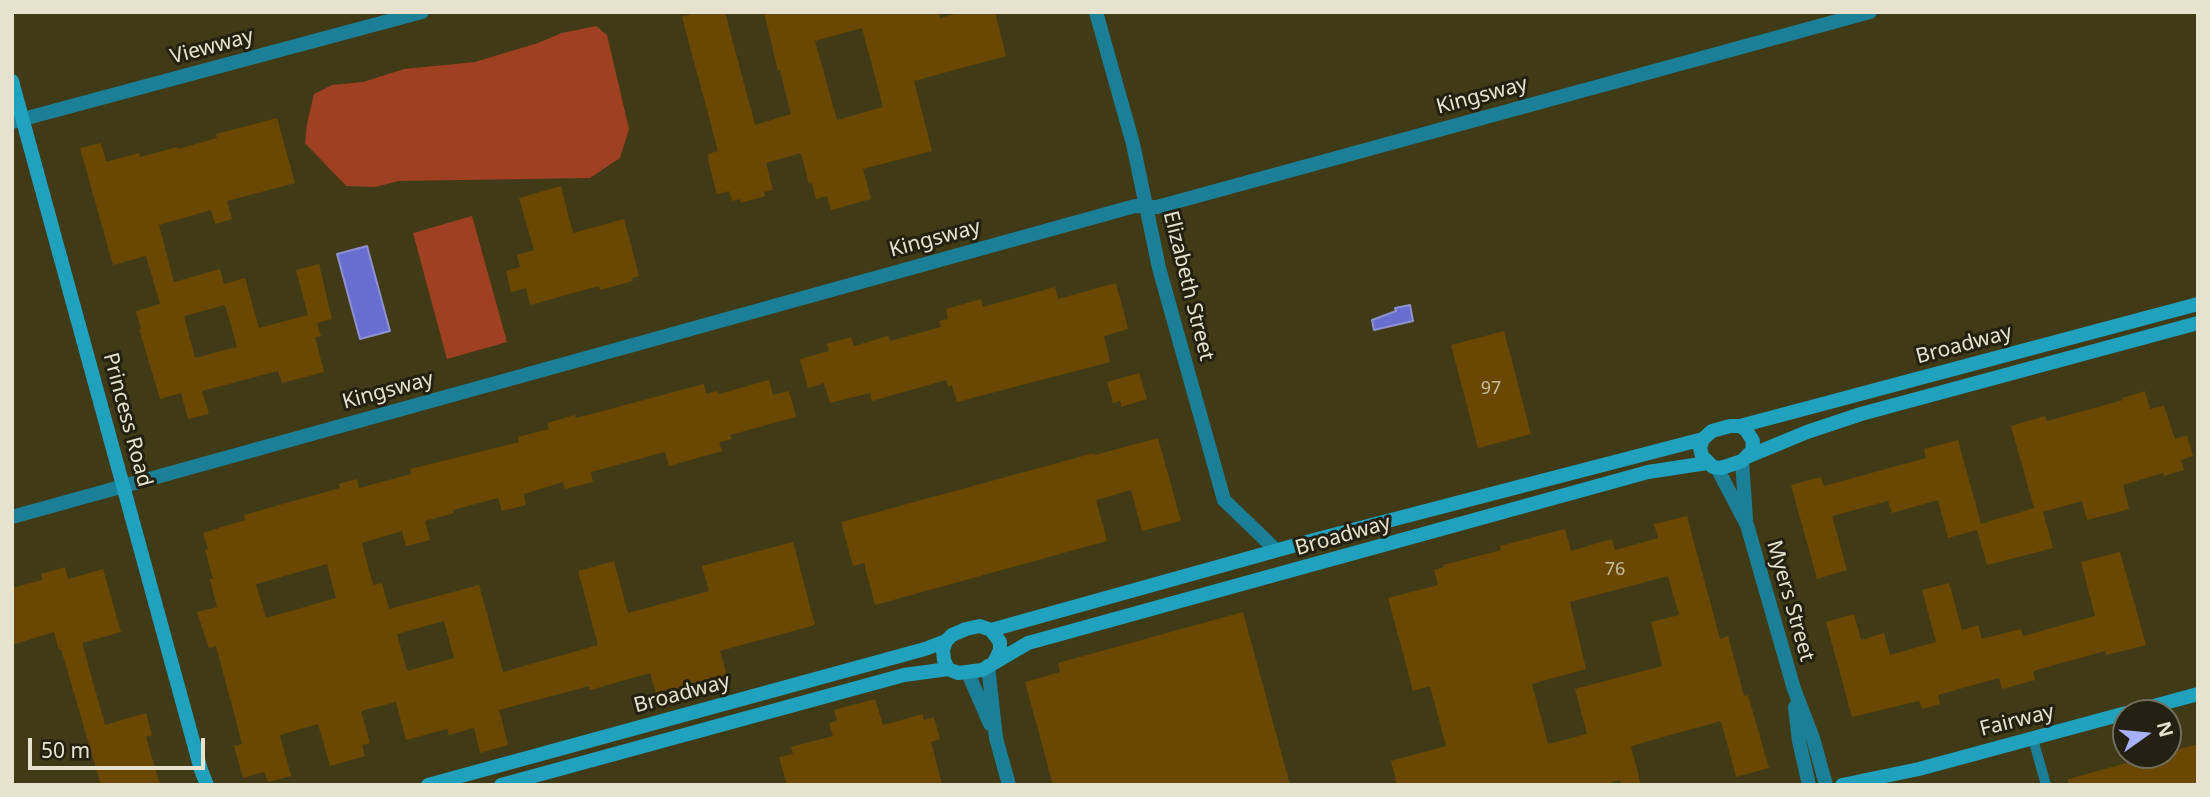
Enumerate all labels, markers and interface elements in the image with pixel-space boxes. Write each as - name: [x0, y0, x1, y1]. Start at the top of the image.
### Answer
- street label: Viewway: [168, 24, 256, 70]
- street label: Kingsway: [1434, 72, 1530, 120]
- street label: Elizabeth Street: [1157, 208, 1219, 364]
- street label: Kingsway: [887, 215, 983, 263]
- street label: Broadway: [1913, 320, 2015, 370]
- street label: Princess Road: [97, 350, 157, 490]
- street label: Kingsway: [340, 367, 436, 415]
- house number: 97: [1481, 378, 1501, 400]
- street label: Broadway: [1292, 510, 1394, 562]
- street label: Myers Street: [1761, 538, 1819, 664]
- house number: 76: [1605, 559, 1625, 581]
- street label: Broadway: [631, 669, 733, 719]
- north arrow: [2112, 699, 2182, 769]
- street label: Fairway: [1977, 700, 2057, 742]
- text: N: [2151, 718, 2180, 740]
- scale bar: [32, 724, 208, 768]
- text: 50 m: [41, 736, 90, 764]

